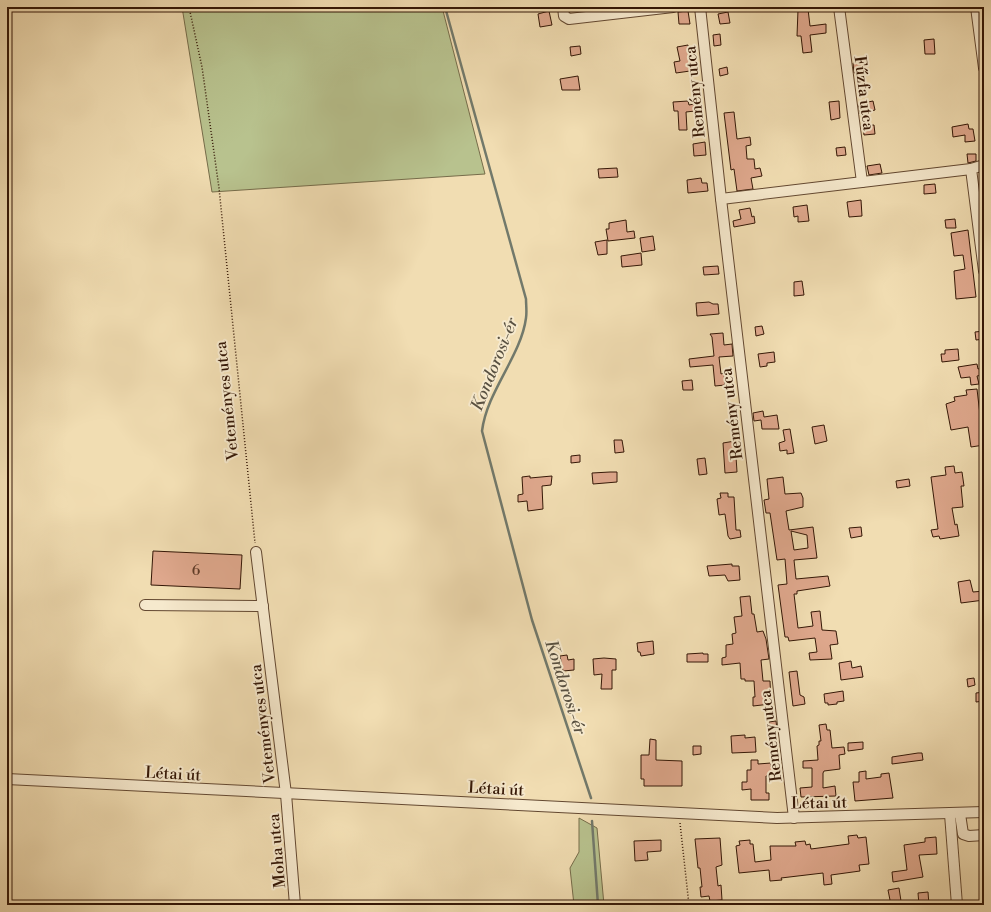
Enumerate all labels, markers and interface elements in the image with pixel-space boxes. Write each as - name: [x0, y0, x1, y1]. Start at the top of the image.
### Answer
- street label: Remény utca: [680, 44, 710, 139]
- street label: Fűzfa utca: [850, 55, 879, 133]
- water label: Kondorosi-ér: [466, 314, 524, 414]
- street label: Veteményes utca: [211, 339, 243, 463]
- street label: Remény utca: [716, 366, 748, 461]
- house number: 6: [192, 562, 201, 580]
- water label: Kondorosi-ér: [539, 637, 591, 738]
- street label: Veteményes utca: [246, 662, 280, 786]
- street label: Remény utca: [755, 688, 787, 783]
- street label: Létai út: [144, 763, 202, 785]
- street label: Létai út: [467, 778, 525, 800]
- street label: Létai út: [791, 793, 848, 813]
- street label: Moha utca: [264, 812, 290, 889]

